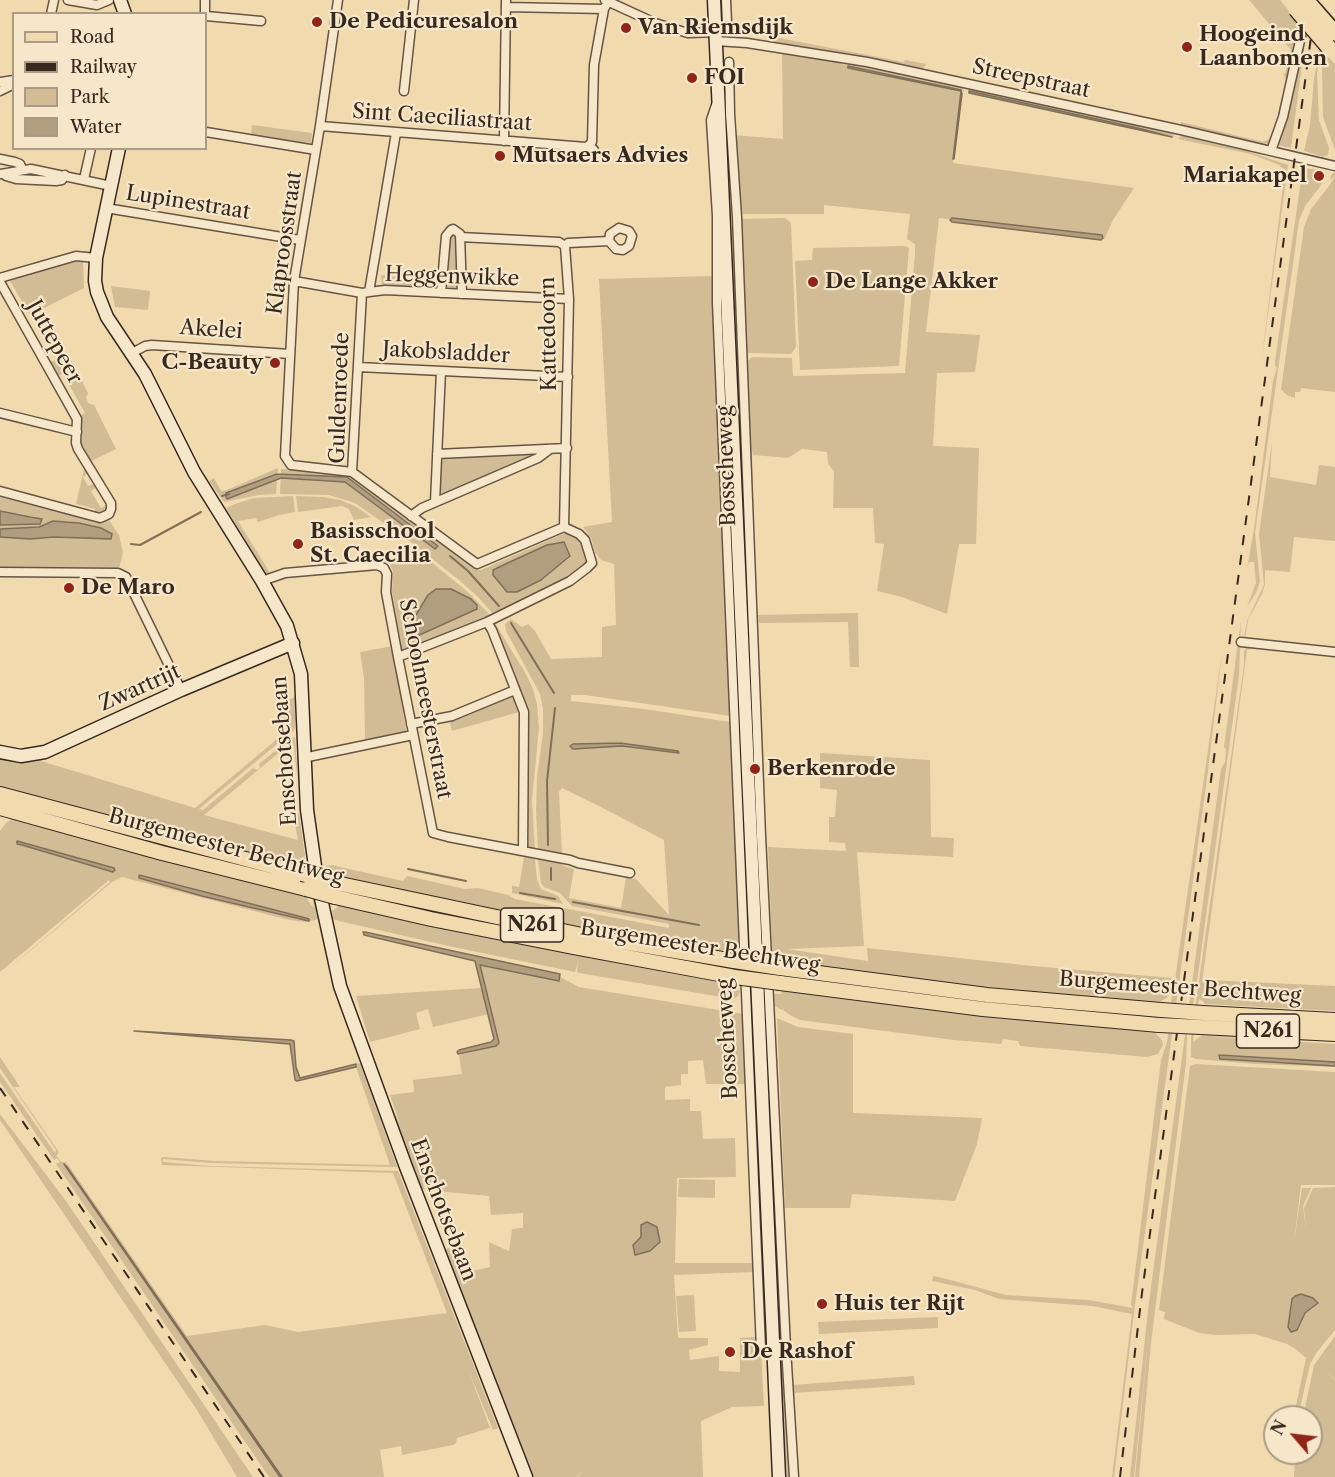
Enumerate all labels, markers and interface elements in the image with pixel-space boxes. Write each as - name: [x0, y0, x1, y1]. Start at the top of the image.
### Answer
- place label: De Pedicuresalon: [329, 9, 518, 35]
- legend: [12, 12, 207, 150]
- marker: De Pedicuresalon: [310, 15, 324, 29]
- place label: Van Riemsdijk: [638, 15, 793, 41]
- marker: Van Riemsdijk: [619, 21, 633, 35]
- place label: Hoogeind Laanbomen: [1199, 22, 1327, 72]
- text: Road: [70, 26, 115, 48]
- marker: Hoogeind Laanbomen: [1180, 40, 1194, 54]
- street label: Streepstraat: [970, 54, 1092, 104]
- text: Railway: [70, 56, 137, 78]
- place label: FOI: [704, 65, 745, 91]
- marker: FOI: [685, 71, 699, 85]
- text: Park: [70, 86, 109, 108]
- street label: Sint Caeciliastraat: [351, 99, 533, 137]
- text: Water: [70, 116, 122, 138]
- place label: Mutsaers Advies: [512, 143, 688, 169]
- marker: Mutsaers Advies: [493, 149, 507, 163]
- place label: Mariakapel: [1183, 163, 1307, 189]
- marker: Mariakapel: [1312, 169, 1326, 183]
- street label: Klaproosstraat: [262, 170, 308, 316]
- street label: Lupinestraat: [124, 181, 252, 225]
- street label: Heggenwikke: [384, 262, 520, 292]
- place label: De Lange Akker: [825, 269, 998, 295]
- marker: De Lange Akker: [806, 275, 820, 289]
- street label: Kattedoorn: [535, 277, 563, 391]
- street label: Juttepeer: [21, 296, 87, 388]
- street label: Akelei: [179, 315, 243, 345]
- street label: Guldenroede: [325, 332, 355, 464]
- street label: Jakobsladder: [382, 337, 510, 369]
- place label: C-Beauty: [161, 350, 263, 376]
- marker: C-Beauty: [268, 356, 282, 370]
- street label: Bosscheweg: [712, 405, 742, 527]
- place label: Basisschool St. Caecilia: [310, 519, 435, 569]
- marker: Basisschool St. Caecilia: [291, 537, 305, 551]
- place label: De Maro: [81, 575, 175, 601]
- marker: De Maro: [62, 581, 76, 595]
- street label: Schoolmeesterstraat: [393, 597, 457, 801]
- street label: Zwartrijt: [95, 659, 185, 717]
- street label: Enschotsebaan: [267, 675, 303, 827]
- place label: Berkenrode: [767, 756, 896, 782]
- marker: Berkenrode: [748, 762, 762, 776]
- street label: Burgemeester Bechtweg: [106, 803, 346, 891]
- road number: N261: [500, 908, 564, 942]
- street label: Burgemeester Bechtweg: [578, 916, 822, 978]
- street label: Burgemeester Bechtweg: [1058, 967, 1302, 1009]
- street label: Bosscheweg: [712, 978, 744, 1100]
- road number: N261: [1236, 1014, 1300, 1048]
- street label: Enschotsebaan: [404, 1135, 482, 1285]
- place label: Huis ter Rijt: [834, 1291, 965, 1317]
- marker: Huis ter Rijt: [815, 1297, 829, 1311]
- place label: De Rashof: [742, 1339, 853, 1365]
- marker: De Rashof: [723, 1345, 737, 1359]
- north arrow: [1263, 1405, 1323, 1465]
- text: N: [1267, 1417, 1291, 1438]

